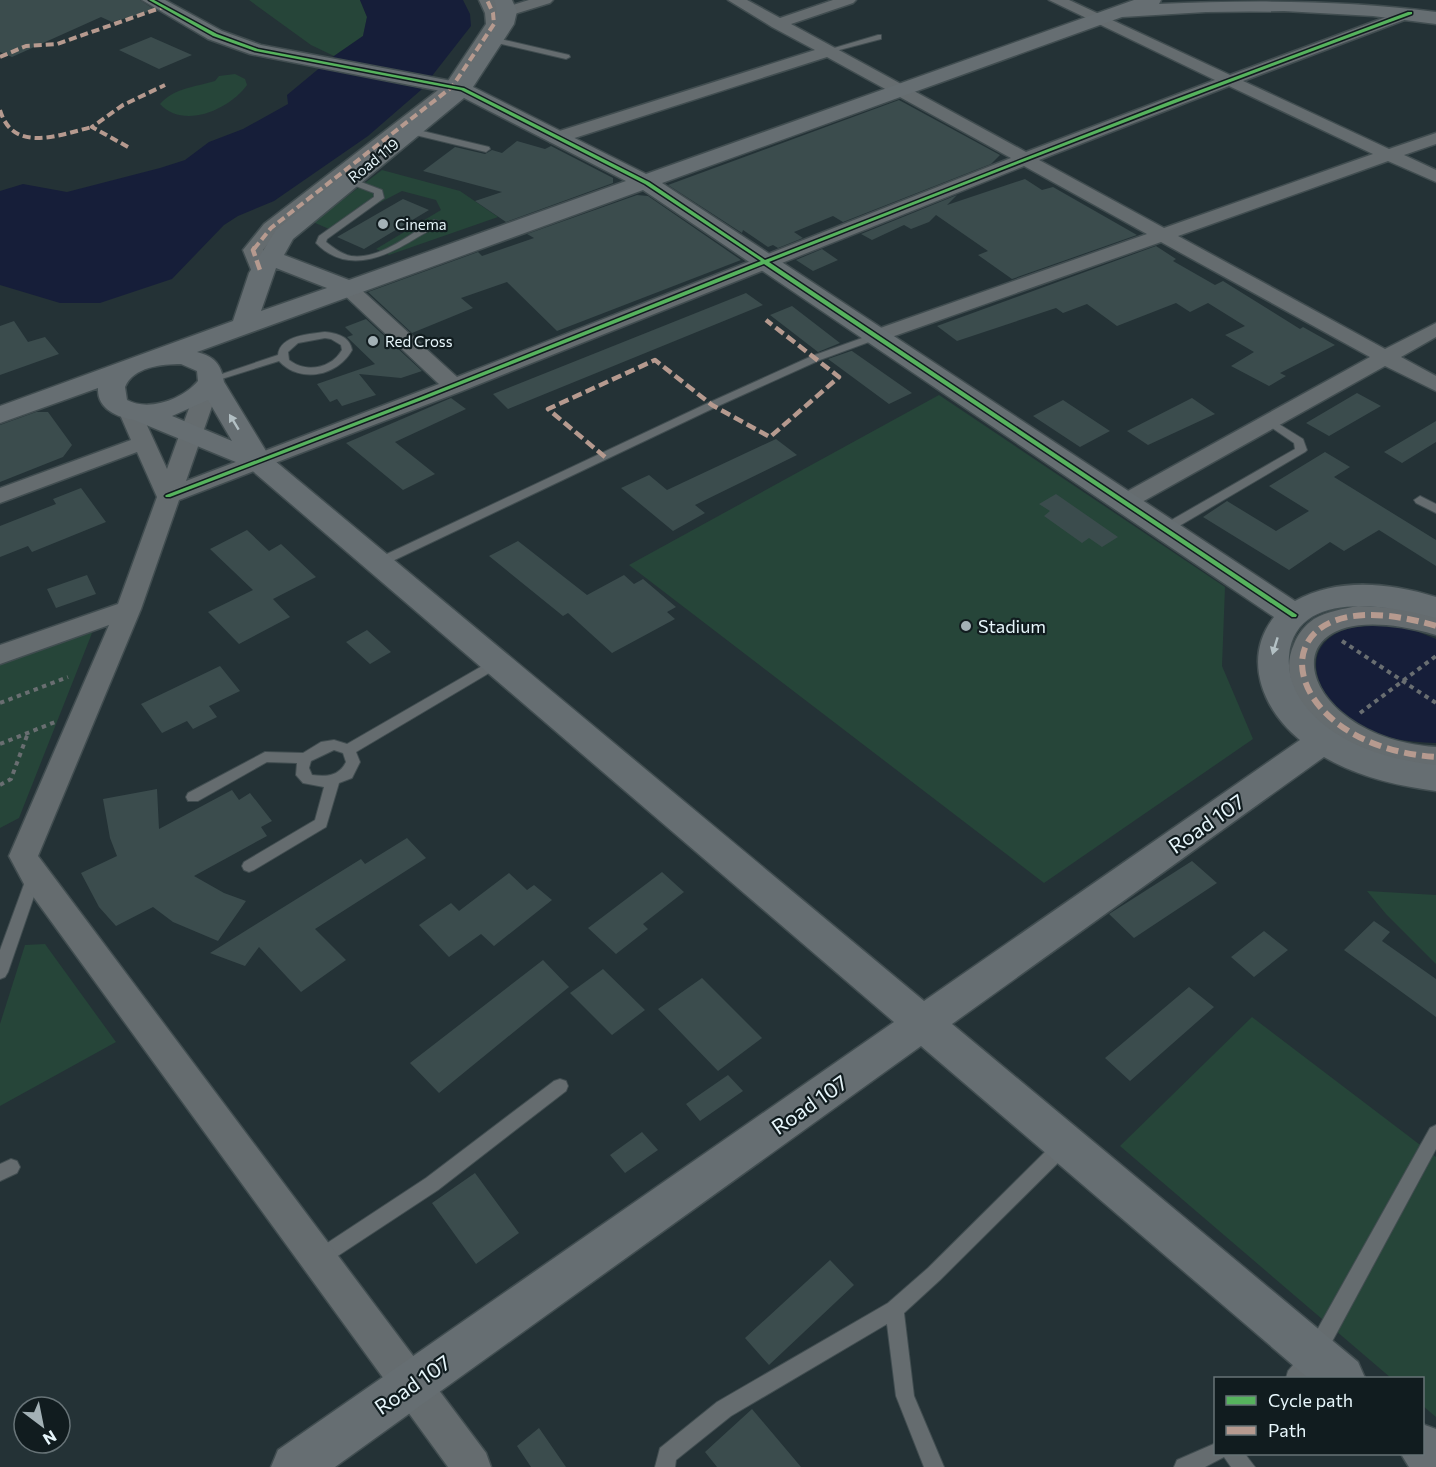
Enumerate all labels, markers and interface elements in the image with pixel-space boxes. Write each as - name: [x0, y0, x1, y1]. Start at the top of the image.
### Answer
- street label: Road 119: [344, 134, 402, 186]
- place label: Cinema: [395, 215, 447, 233]
- marker: Cinema: [376, 217, 390, 231]
- place label: Red Cross: [385, 332, 453, 350]
- marker: Red Cross: [366, 334, 380, 348]
- one-way arrow: [229, 414, 240, 430]
- place label: Stadium: [978, 615, 1046, 637]
- marker: Stadium: [959, 619, 973, 633]
- one-way arrow: [1270, 637, 1279, 655]
- street label: Road 107: [1163, 788, 1249, 858]
- street label: Road 107: [766, 1069, 852, 1139]
- street label: Road 107: [369, 1349, 455, 1419]
- legend: [1214, 1377, 1424, 1455]
- text: Cycle path: [1268, 1389, 1353, 1411]
- north arrow: [12, 1395, 72, 1455]
- text: Path: [1268, 1419, 1306, 1441]
- text: N: [40, 1427, 60, 1449]

